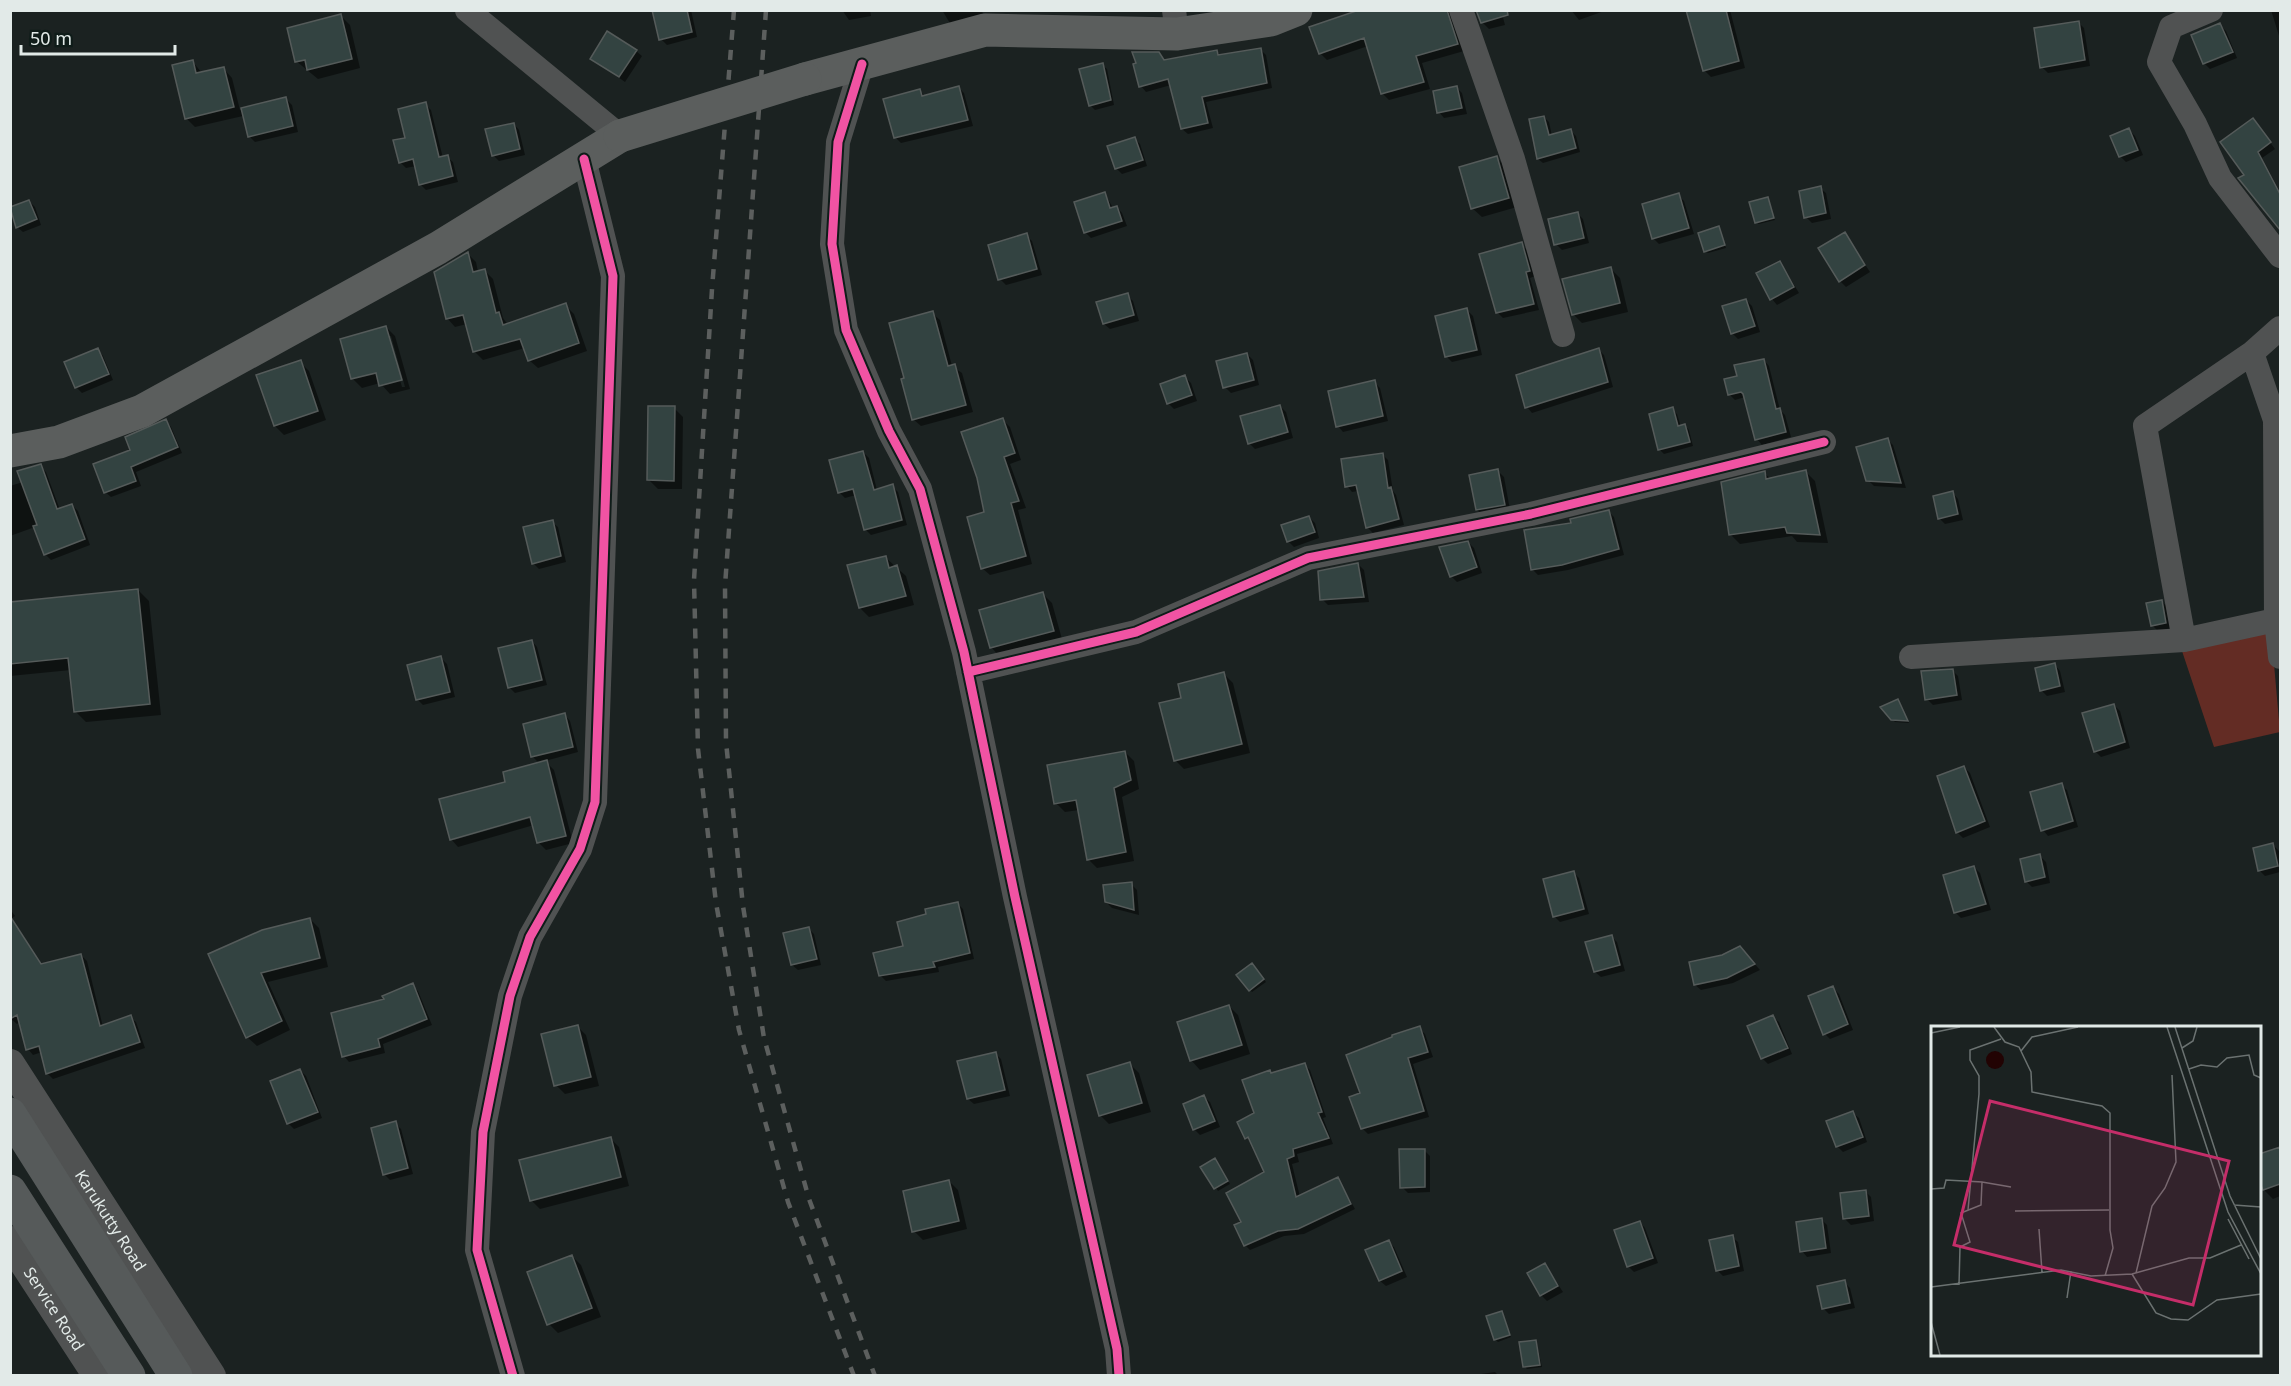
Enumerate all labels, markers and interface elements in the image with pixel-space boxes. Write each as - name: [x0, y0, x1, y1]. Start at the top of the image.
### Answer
- scale bar: [21, 18, 176, 56]
- text: 50 m: [30, 26, 72, 50]
- inset map: [1931, 1026, 2261, 1356]
- street label: Karukutty Road: [70, 1166, 151, 1275]
- street label: Service Road: [19, 1263, 90, 1355]

